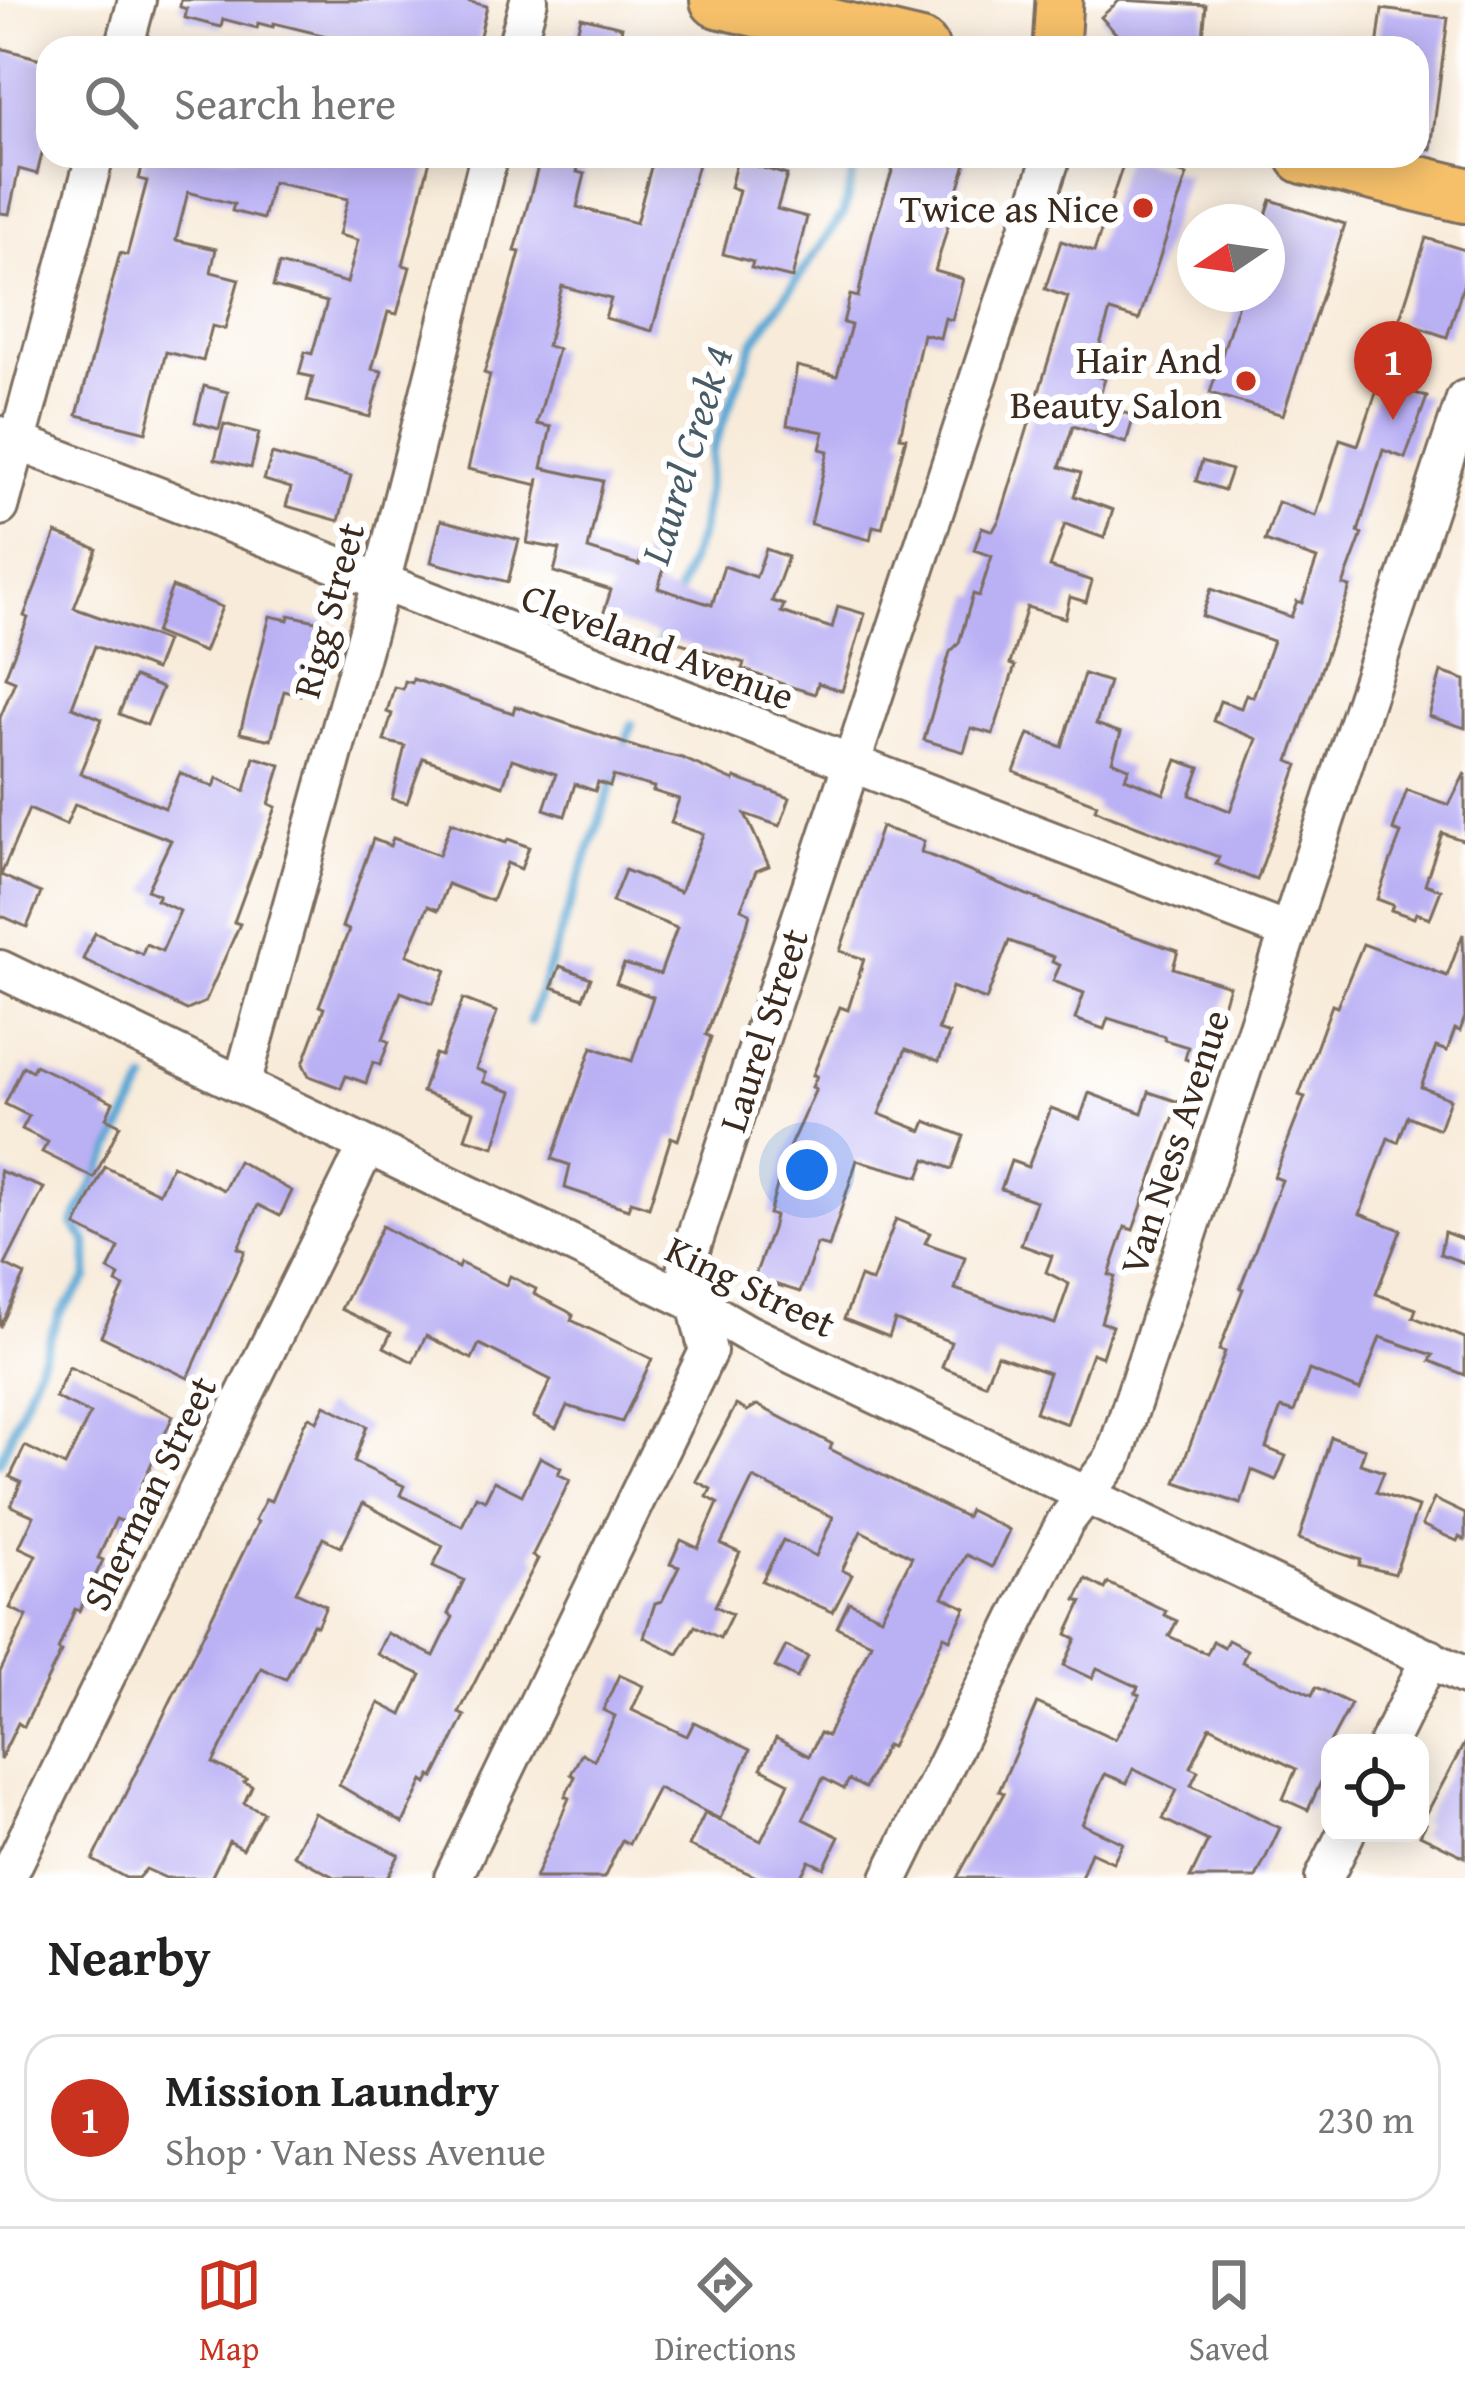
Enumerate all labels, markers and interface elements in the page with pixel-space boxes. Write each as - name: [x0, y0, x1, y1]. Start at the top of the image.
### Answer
- search box: [36, 36, 1429, 168]
- icon: search: [78, 69, 144, 135]
- text: Search here: [174, 70, 396, 135]
- place label: Twice as Nice: [900, 179, 1119, 236]
- marker: Twice as Nice: [1130, 195, 1156, 221]
- north arrow: [1177, 204, 1285, 312]
- pin: 1: [1354, 321, 1432, 420]
- place label: Hair And Beauty Salon: [1010, 330, 1222, 432]
- water label: Laurel Creek 4: [623, 338, 748, 572]
- marker: Hair And Beauty Salon: [1233, 368, 1259, 394]
- street label: Rigg Street: [277, 516, 378, 704]
- street label: Cleveland Avenue: [514, 567, 803, 724]
- street label: Laurel Street: [703, 921, 822, 1139]
- street label: Van Ness Avenue: [1104, 1002, 1243, 1282]
- your location: [777, 1140, 837, 1200]
- street label: King Street: [657, 1220, 846, 1351]
- street label: Sherman Street: [67, 1366, 230, 1620]
- map controls: [1321, 1734, 1429, 1842]
- button: locate: [1321, 1734, 1429, 1842]
- text: Nearby: [48, 1919, 211, 1994]
- text: Mission Laundry: [165, 2057, 499, 2122]
- text: 1: [80, 2090, 100, 2147]
- text: 230 m: [1317, 2090, 1414, 2147]
- text: Shop · Van Ness Avenue: [165, 2122, 546, 2179]
- tab: Map: [196, 2252, 262, 2372]
- tab: Directions: [655, 2252, 796, 2372]
- tab: Saved: [1189, 2252, 1269, 2372]

